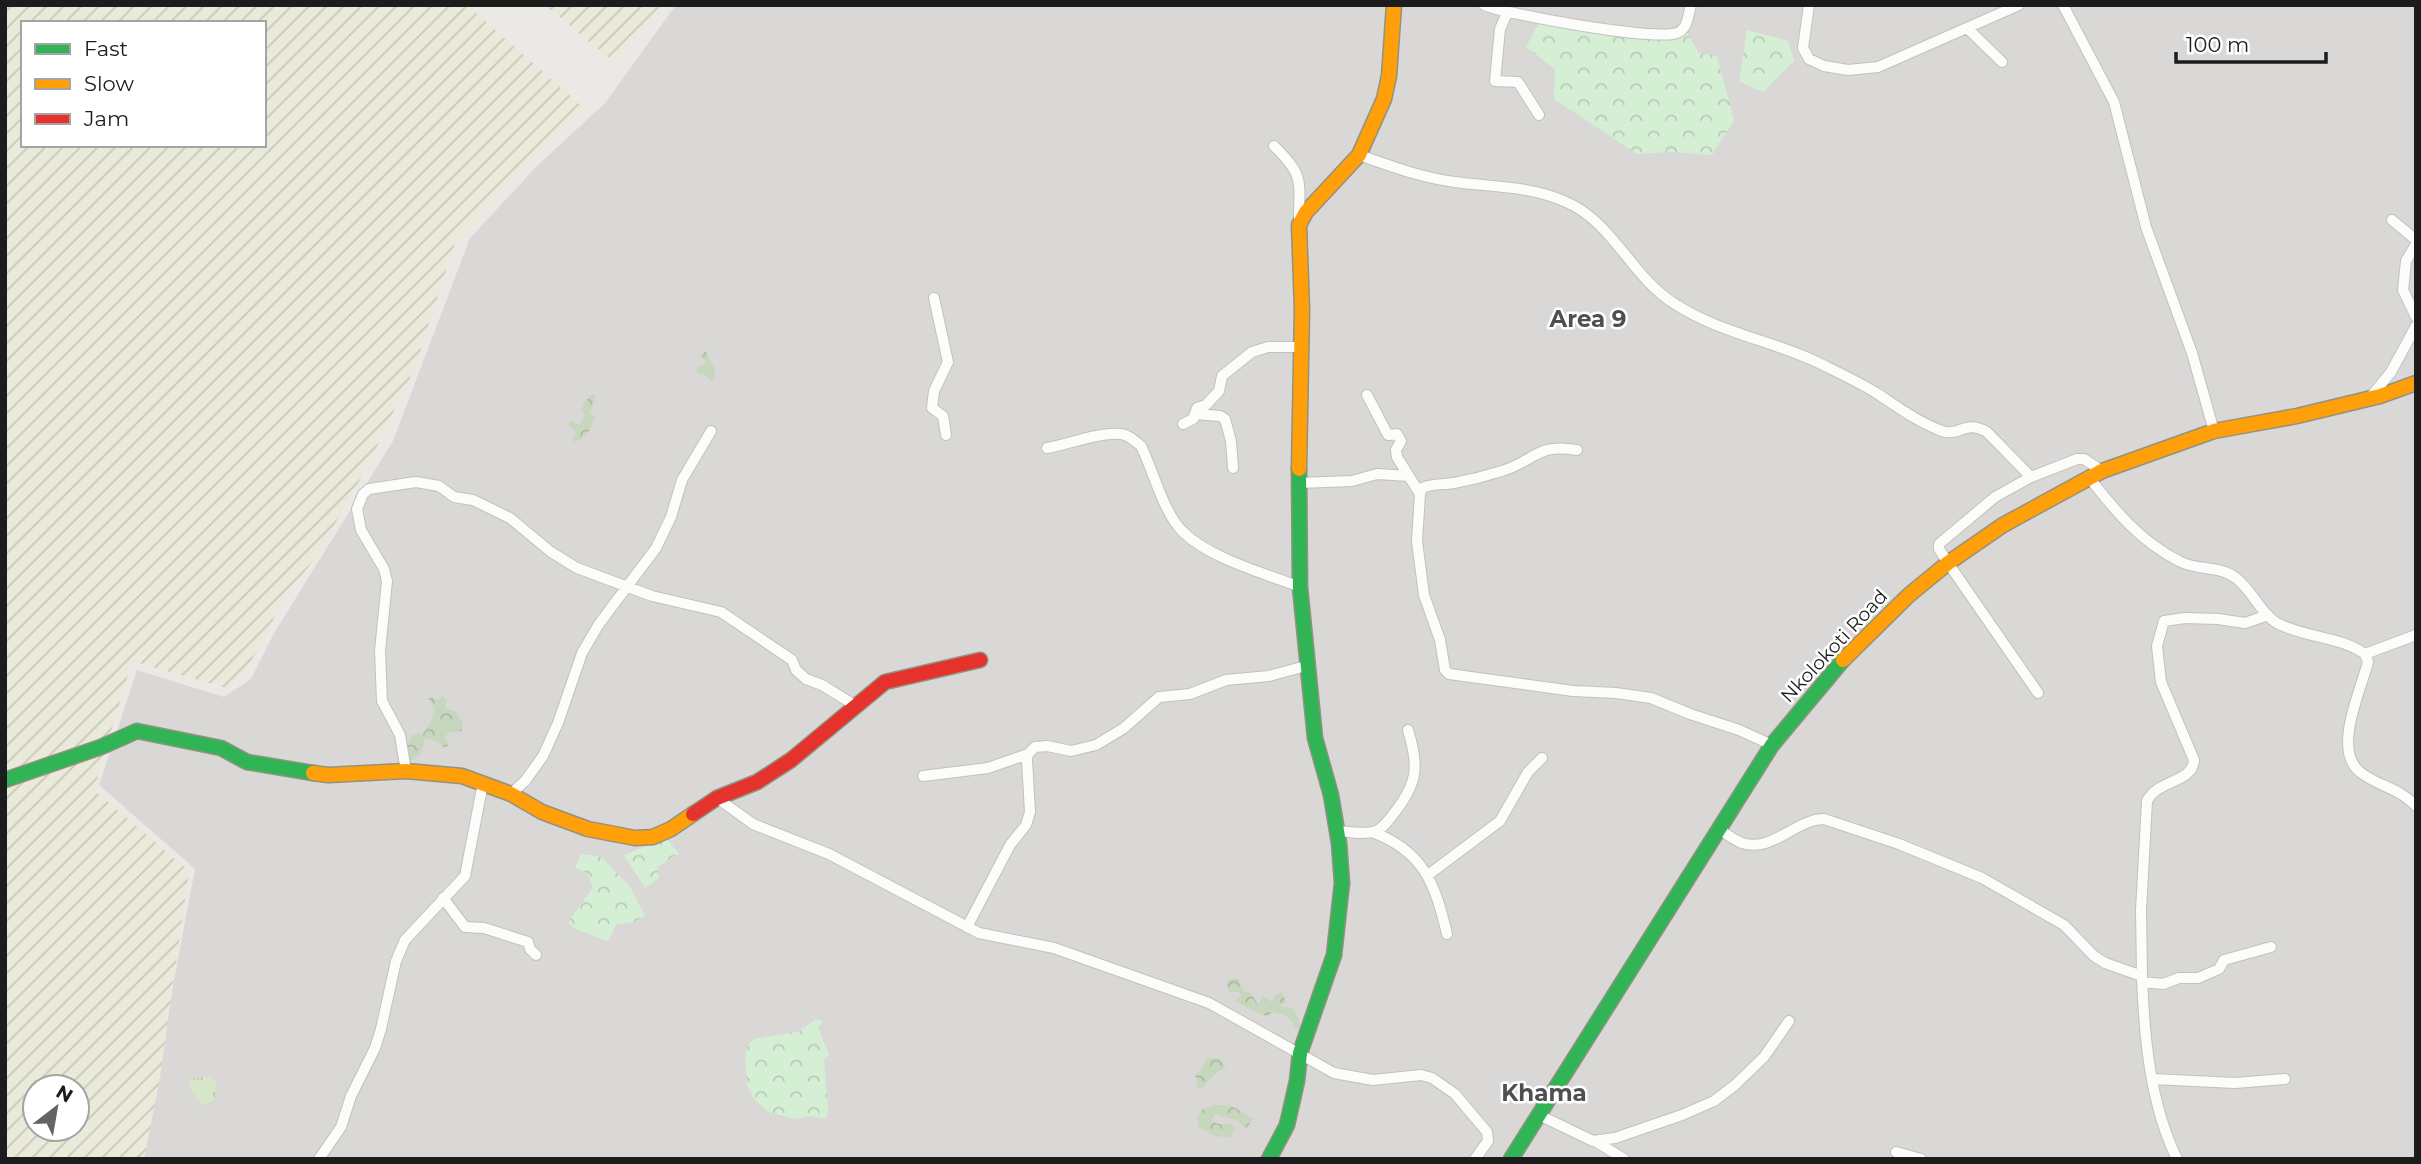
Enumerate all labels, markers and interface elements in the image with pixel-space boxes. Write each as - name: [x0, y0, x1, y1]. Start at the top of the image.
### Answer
- legend: [21, 21, 266, 147]
- scale bar: [2176, 21, 2326, 65]
- text: 100 m: [2186, 32, 2249, 57]
- text: Fast: [84, 36, 128, 61]
- text: Slow: [84, 71, 134, 96]
- text: Jam: [83, 106, 129, 131]
- district label: Area 9: [1549, 305, 1626, 333]
- street label: Nkolokoti Road: [1776, 585, 1892, 707]
- north arrow: [21, 1073, 91, 1143]
- district label: Khama: [1501, 1079, 1587, 1107]
- text: N: [52, 1080, 77, 1108]

